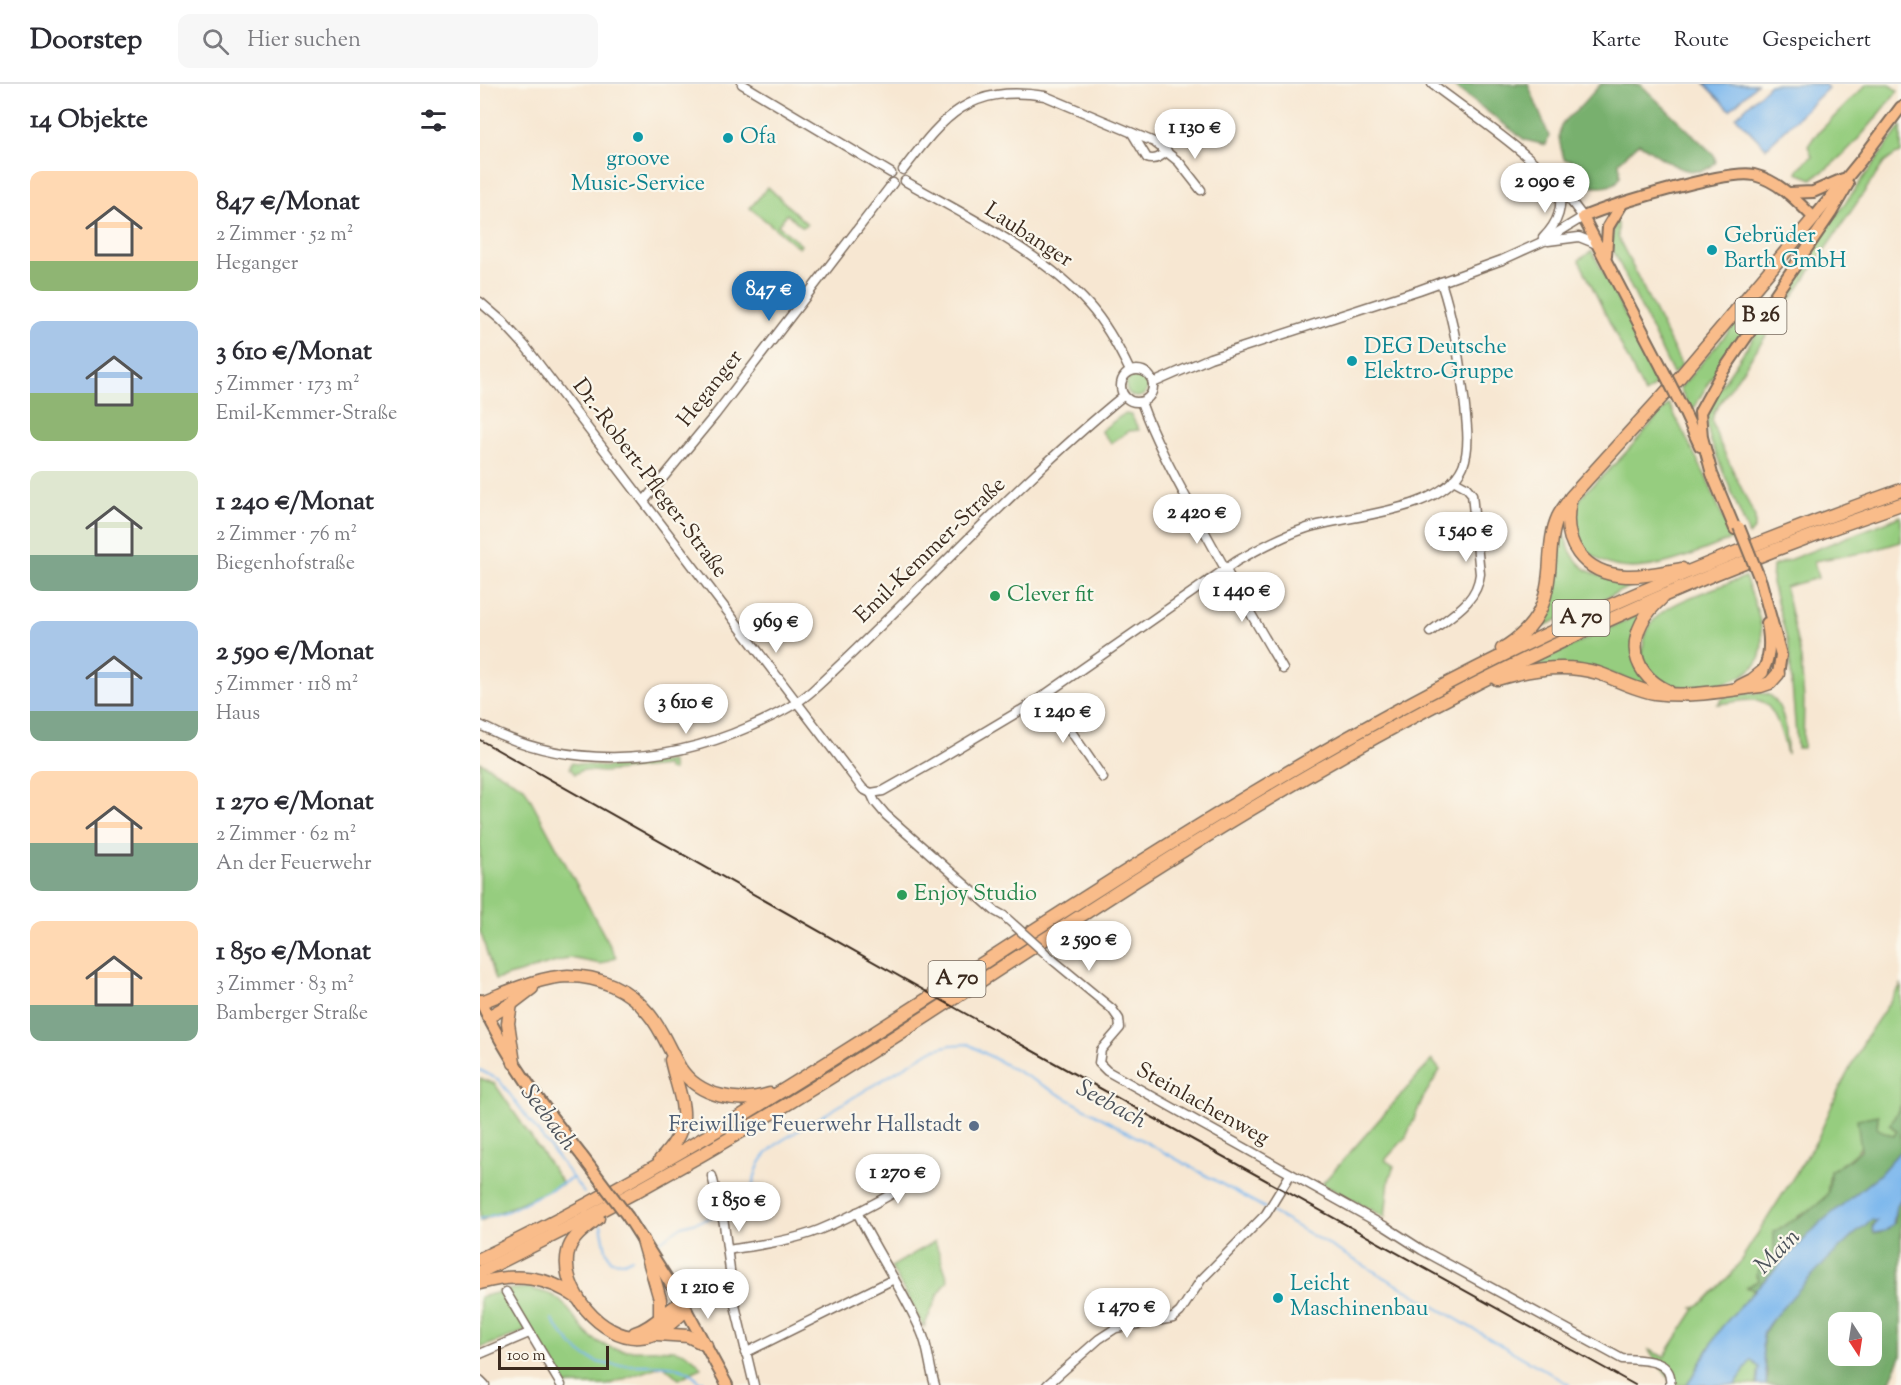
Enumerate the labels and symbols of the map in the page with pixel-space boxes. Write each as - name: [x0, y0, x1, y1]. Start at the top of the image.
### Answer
- pin: 1 130 €: [1140, 109, 1250, 160]
- place label: Ofa: [740, 122, 777, 154]
- marker: groove Music-Service: [631, 130, 645, 144]
- marker: Ofa: [721, 131, 735, 145]
- place label: groove Music-Service: [571, 144, 705, 201]
- pin: 2 090 €: [1490, 163, 1600, 214]
- street label: Laubanger: [978, 195, 1078, 277]
- place label: Gebrüder Barth GmbH: [1724, 221, 1846, 278]
- marker: Gebrüder Barth GmbH: [1705, 243, 1719, 257]
- pin: 847 €: [727, 271, 811, 322]
- road number: B 26: [1736, 298, 1786, 334]
- place label: DEG Deutsche Elektro-Gruppe: [1364, 332, 1514, 389]
- street label: Heganger: [671, 344, 751, 434]
- marker: DEG Deutsche Elektro-Gruppe: [1345, 354, 1359, 368]
- street label: Dr.-Robert-Pfleger-Straße: [563, 373, 735, 585]
- street label: Emil-Kemmer-Straße: [848, 470, 1014, 632]
- pin: 2 420 €: [1142, 494, 1252, 545]
- pin: 1 540 €: [1411, 512, 1521, 563]
- pin: 1 440 €: [1187, 572, 1297, 623]
- place label: Clever fit: [1007, 580, 1095, 612]
- marker: Clever fit: [988, 589, 1002, 603]
- road number: A 70: [1552, 600, 1610, 636]
- pin: 969 €: [734, 603, 818, 654]
- pin: 3 610 €: [631, 684, 741, 735]
- pin: 1 240 €: [1008, 693, 1118, 744]
- place label: Enjoy Studio: [914, 879, 1037, 911]
- marker: Enjoy Studio: [895, 888, 909, 902]
- pin: 2 590 €: [1034, 921, 1144, 972]
- road number: A 70: [928, 961, 986, 997]
- street label: Steinlachenweg: [1129, 1055, 1275, 1155]
- water label: Seebach: [1070, 1072, 1153, 1138]
- water label: Seebach: [512, 1078, 585, 1159]
- place label: Freiwillige Feuerwehr Hallstadt: [668, 1110, 962, 1142]
- marker: Freiwillige Feuerwehr Hallstadt: [967, 1119, 981, 1133]
- pin: 1 270 €: [843, 1154, 953, 1205]
- pin: 1 850 €: [684, 1182, 794, 1233]
- water label: Main: [1747, 1221, 1809, 1283]
- pin: 1 210 €: [653, 1269, 763, 1320]
- place label: Leicht Maschinenbau: [1290, 1269, 1429, 1326]
- pin: 1 470 €: [1072, 1288, 1182, 1339]
- marker: Leicht Maschinenbau: [1271, 1291, 1285, 1305]
- north arrow: [1828, 1312, 1882, 1366]
- scale bar: [498, 1343, 609, 1370]

